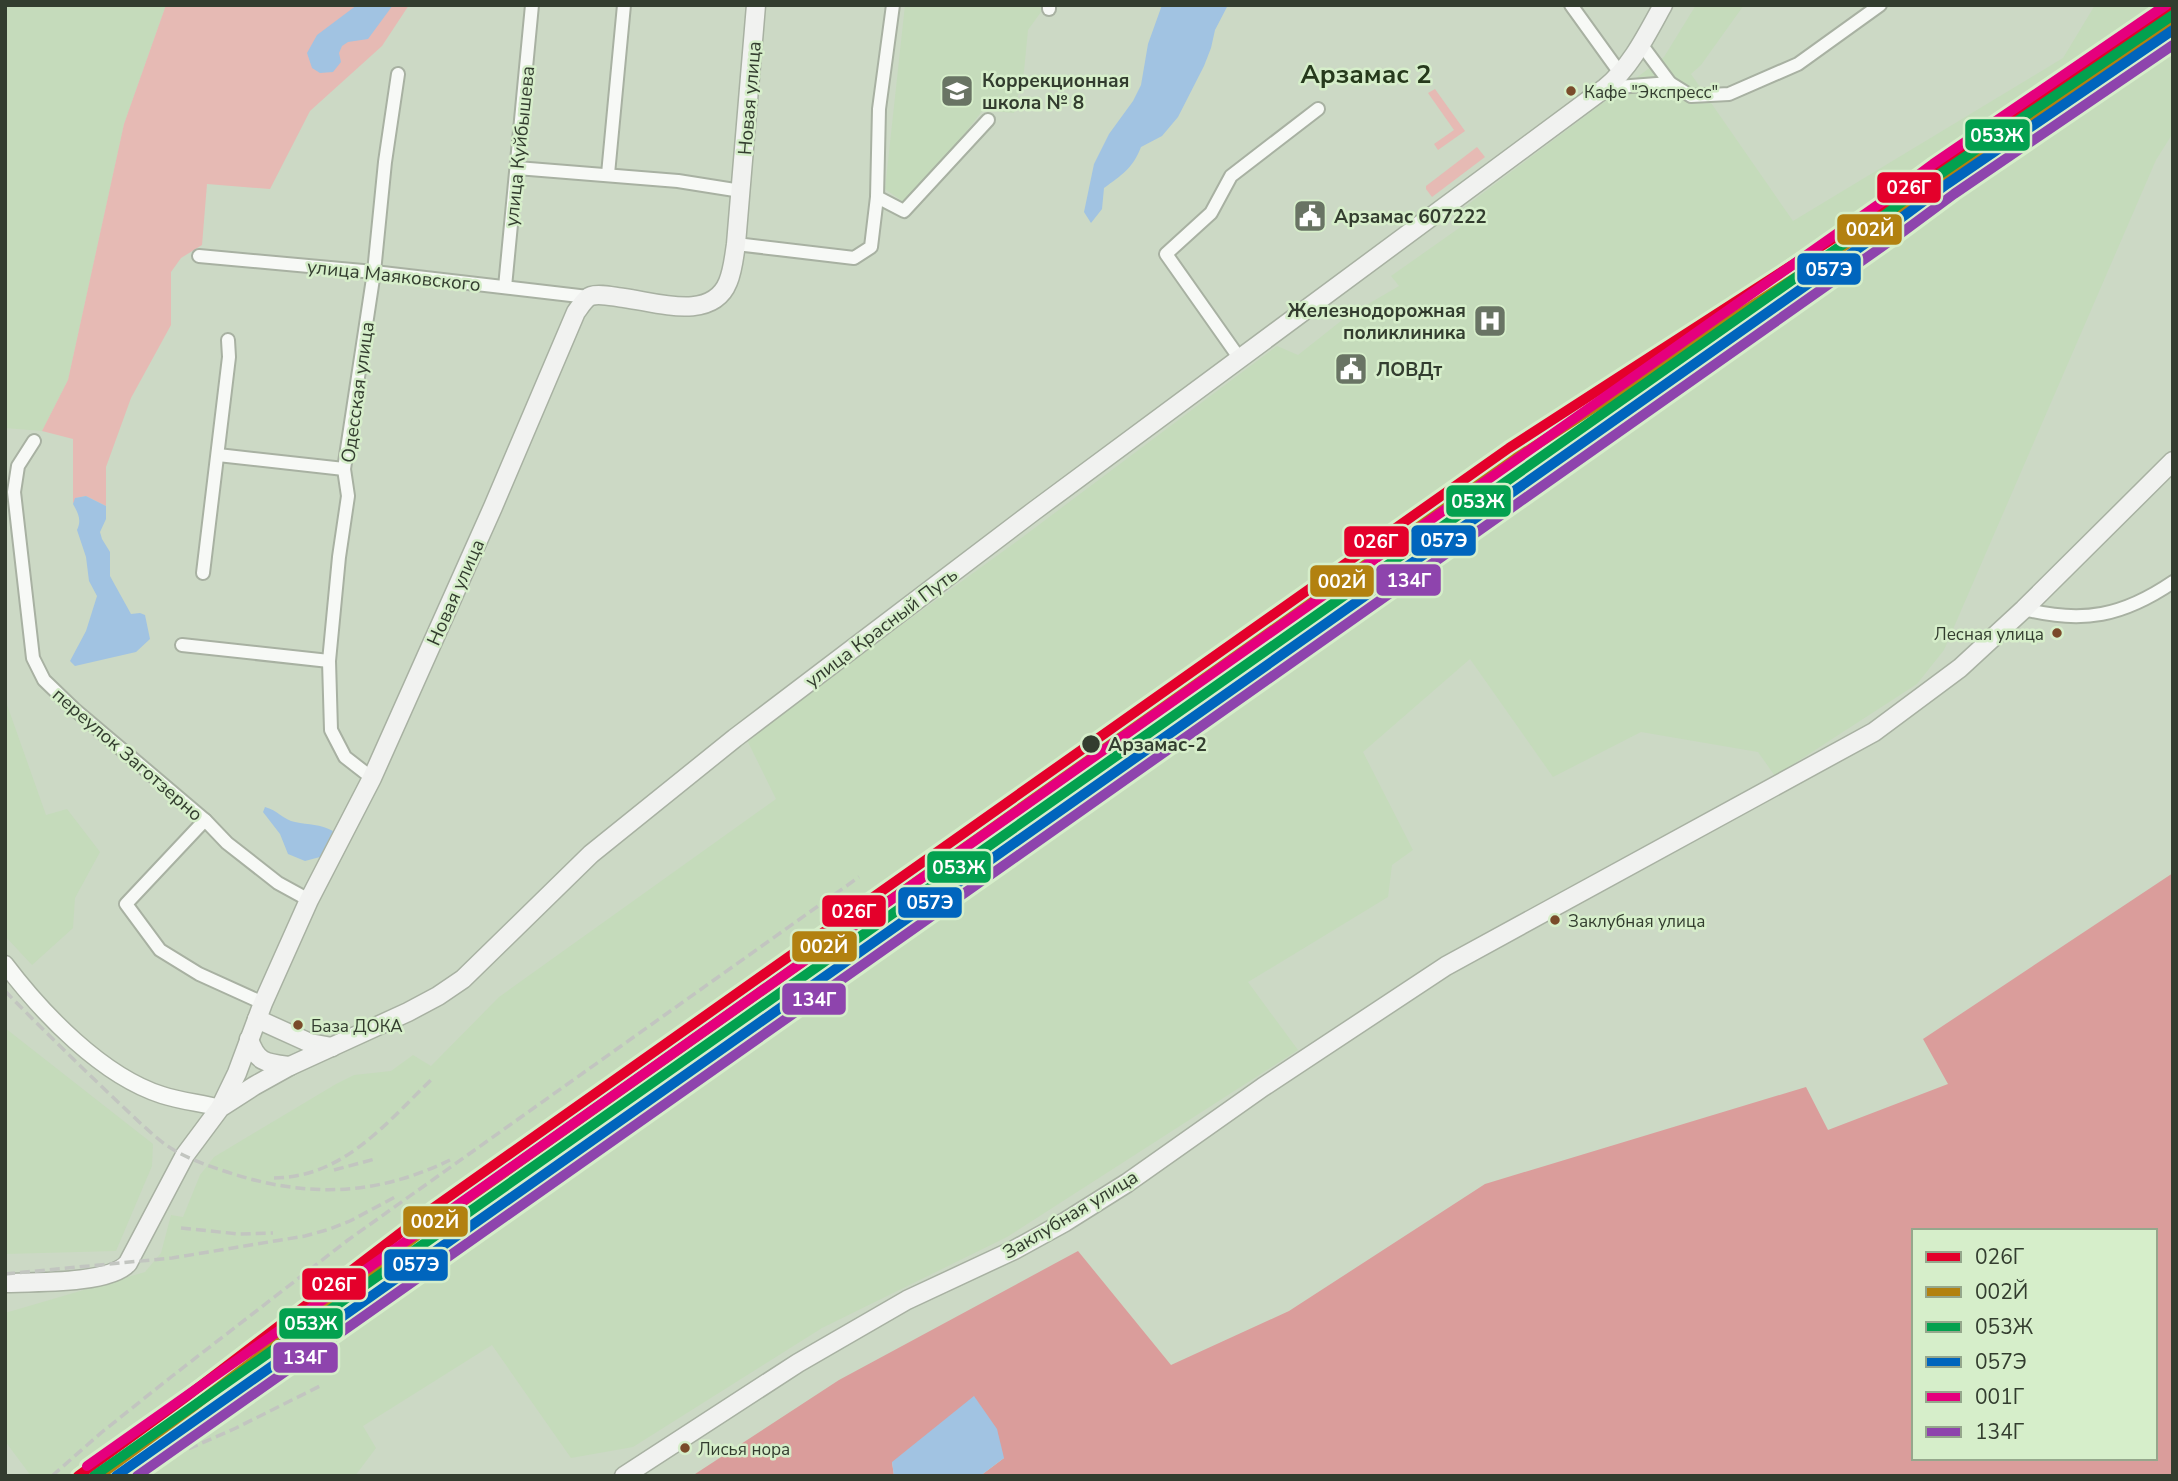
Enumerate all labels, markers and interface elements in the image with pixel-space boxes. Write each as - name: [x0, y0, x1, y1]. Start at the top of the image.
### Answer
- street label: Новая улица: [732, 40, 768, 156]
- district label: Арзамас 2: [1300, 57, 1432, 92]
- street label: улица Куйбышева: [499, 64, 541, 228]
- place label: Коррекционная школа № 8: [982, 68, 1129, 116]
- school or university icon: Коррекционная школа № 8: [938, 72, 976, 110]
- place label: Кафе "Экспресс": [1584, 81, 1718, 104]
- marker: Кафе "Экспресс": [1564, 84, 1578, 98]
- line badge: 053Ж: [1964, 118, 2031, 152]
- text: 053Ж: [1970, 123, 2024, 149]
- line badge: 026Г: [1876, 171, 1942, 204]
- text: 026Г: [1887, 175, 1932, 201]
- public building icon: Арзамас 607222: [1291, 197, 1329, 235]
- place label: Арзамас 607222: [1334, 204, 1487, 230]
- line badge: 002Й: [1836, 213, 1903, 246]
- text: 002Й: [1846, 217, 1894, 243]
- line badge: 057Э: [1796, 252, 1862, 286]
- street label: улица Маяковского: [306, 254, 482, 298]
- text: 057Э: [1805, 257, 1853, 283]
- place label: Железнодорожная поликлиника: [1287, 298, 1466, 346]
- hospital icon: Железнодорожная поликлиника: [1471, 302, 1509, 340]
- street label: Одесская улица: [335, 320, 381, 464]
- public building icon: ЛОВДт: [1332, 350, 1370, 388]
- place label: ЛОВДт: [1376, 357, 1442, 383]
- line badge: 053Ж: [1445, 484, 1512, 518]
- text: 053Ж: [1451, 489, 1505, 515]
- line badge: 057Э: [1410, 524, 1477, 557]
- line badge: 026Г: [1343, 525, 1410, 558]
- text: 057Э: [1420, 528, 1468, 554]
- text: 026Г: [1354, 529, 1399, 555]
- street label: Новая улица: [421, 535, 491, 650]
- street label: улица Красный Путь: [800, 562, 963, 694]
- line badge: 134Г: [1375, 563, 1442, 597]
- line badge: 002Й: [1309, 564, 1375, 598]
- text: 134Г: [1387, 568, 1432, 594]
- text: 002Й: [1318, 569, 1366, 595]
- place label: Лесная улица: [1934, 623, 2044, 646]
- marker: Лесная улица: [2050, 626, 2064, 640]
- street label: переулок Заготзерно: [47, 682, 208, 827]
- place label: Арзамас-2: [1108, 732, 1207, 758]
- marker: Арзамас-2: [1080, 733, 1102, 755]
- line badge: 053Ж: [926, 850, 992, 884]
- text: 053Ж: [932, 855, 986, 881]
- line badge: 057Э: [897, 886, 963, 919]
- text: 057Э: [906, 890, 954, 916]
- line badge: 026Г: [821, 894, 887, 928]
- text: 026Г: [832, 899, 877, 925]
- place label: Заклубная улица: [1568, 910, 1705, 933]
- marker: Заклубная улица: [1548, 913, 1562, 927]
- line badge: 002Й: [791, 930, 858, 963]
- text: 002Й: [800, 934, 848, 960]
- line badge: 134Г: [781, 982, 847, 1016]
- text: 134Г: [792, 987, 837, 1013]
- place label: База ДОКА: [311, 1015, 403, 1038]
- marker: База ДОКА: [291, 1018, 305, 1032]
- street label: Заклубная улица: [998, 1164, 1143, 1266]
- line badge: 002Й: [402, 1205, 469, 1238]
- text: 002Й: [411, 1209, 459, 1235]
- legend: [1912, 1229, 2157, 1460]
- text: 026Г: [1975, 1243, 2025, 1271]
- line badge: 057Э: [383, 1248, 449, 1282]
- text: 057Э: [392, 1252, 440, 1278]
- line badge: 026Г: [301, 1267, 367, 1301]
- text: 026Г: [312, 1272, 357, 1298]
- text: 002Й: [1975, 1278, 2028, 1306]
- line badge: 053Ж: [278, 1307, 344, 1340]
- text: 053Ж: [284, 1311, 338, 1337]
- text: 053Ж: [1975, 1313, 2034, 1341]
- line badge: 134Г: [272, 1341, 339, 1374]
- text: 134Г: [283, 1345, 328, 1371]
- text: 057Э: [1975, 1348, 2027, 1376]
- text: 001Г: [1975, 1383, 2025, 1411]
- text: 134Г: [1975, 1418, 2025, 1446]
- place label: Лисья нора: [698, 1438, 790, 1461]
- marker: Лисья нора: [678, 1441, 692, 1455]

